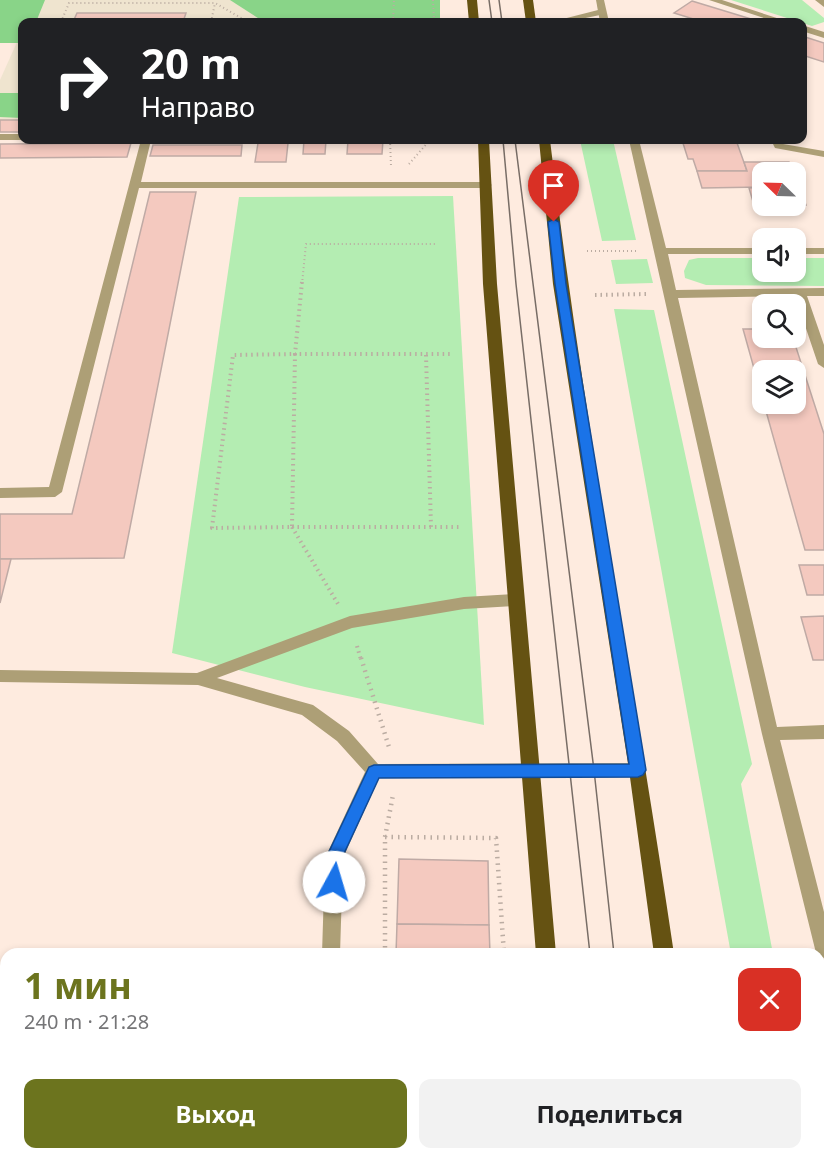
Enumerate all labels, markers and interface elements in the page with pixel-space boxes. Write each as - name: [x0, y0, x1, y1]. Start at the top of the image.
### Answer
- text: 20 m: [141, 34, 241, 91]
- icon: right: [42, 42, 120, 120]
- text: Направо: [141, 88, 255, 125]
- pin: [528, 160, 579, 222]
- north arrow: [752, 162, 806, 216]
- map controls: [752, 162, 806, 414]
- icon: arrive: [537, 169, 570, 202]
- button: sound: [752, 228, 806, 282]
- button: search: [752, 294, 806, 348]
- button: layers: [752, 360, 806, 414]
- position arrow: [302, 850, 366, 914]
- text: 1 мин: [24, 961, 132, 1010]
- button: close: [738, 968, 801, 1031]
- text: 240 m · 21:28: [24, 1008, 149, 1035]
- button: Выход: [24, 1079, 407, 1148]
- button: Поделиться: [419, 1079, 801, 1148]

